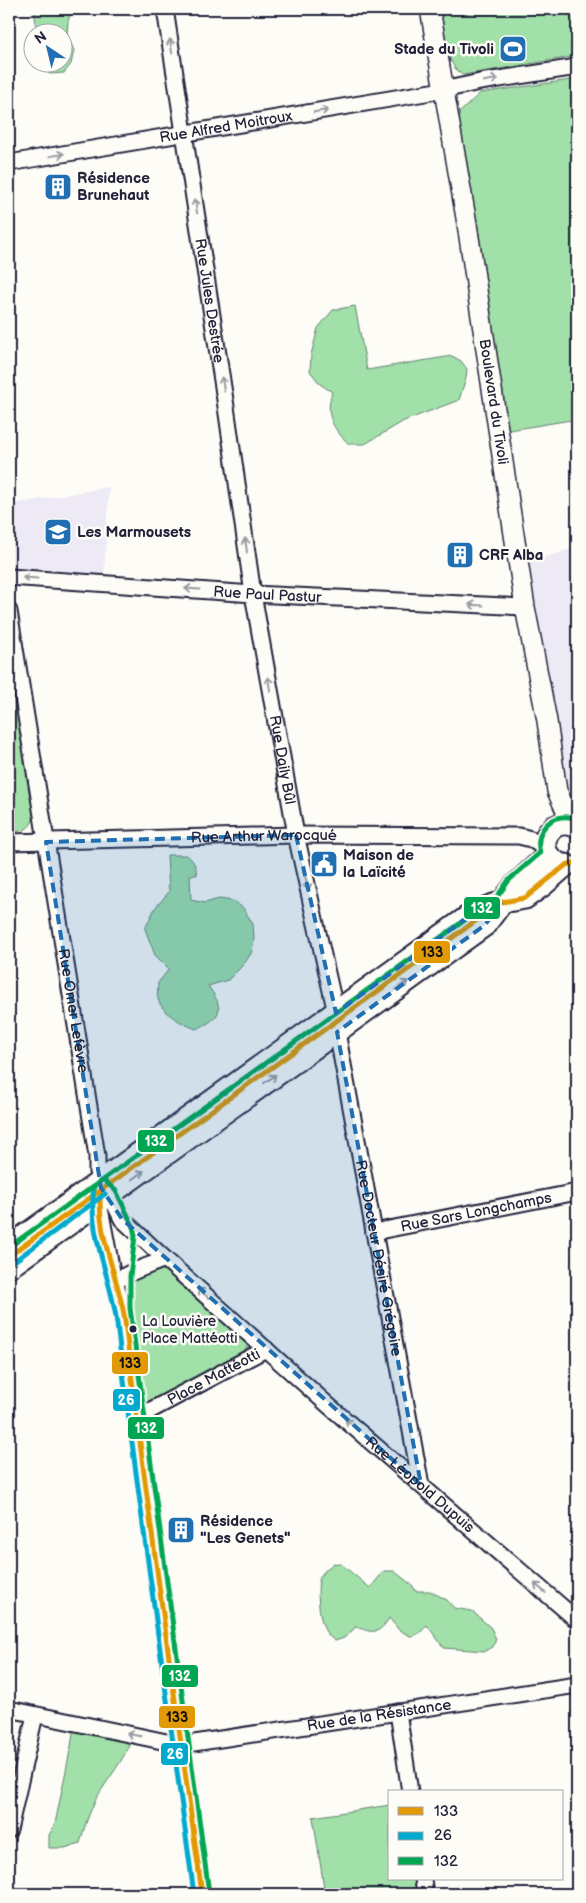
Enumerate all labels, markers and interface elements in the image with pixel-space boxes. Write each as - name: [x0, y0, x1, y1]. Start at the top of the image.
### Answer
- north arrow: [22, 22, 72, 72]
- text: N: [32, 28, 50, 48]
- sports icon: Stade du Tivoli: [498, 34, 528, 64]
- one-way arrow: [165, 38, 175, 54]
- place label: Stade du Tivoli: [394, 40, 494, 59]
- one-way arrow: [483, 75, 499, 85]
- one-way arrow: [312, 105, 328, 115]
- street label: Rue Alfred Moitroux: [158, 106, 294, 147]
- one-way arrow: [48, 150, 64, 160]
- place label: Résidence Brunehaut: [77, 169, 150, 205]
- building icon: Résidence Brunehaut: [43, 172, 73, 202]
- one-way arrow: [191, 199, 201, 215]
- street label: Rue Jules Destrée: [191, 237, 229, 364]
- street label: Boulevard du Tivoli: [475, 338, 513, 466]
- one-way arrow: [218, 377, 228, 393]
- school or university icon: Les Marmousets: [43, 517, 73, 547]
- place label: Les Marmousets: [77, 523, 191, 542]
- one-way arrow: [241, 538, 251, 554]
- building icon: CRF Alba: [445, 540, 475, 570]
- place label: CRF Alba: [479, 546, 543, 565]
- one-way arrow: [22, 573, 38, 583]
- street label: Rue Paul Pastur: [213, 582, 322, 607]
- one-way arrow: [184, 584, 200, 594]
- one-way arrow: [468, 601, 484, 610]
- one-way arrow: [264, 676, 274, 692]
- street label: Rue Daily Bûl: [265, 714, 300, 806]
- street label: Rue Arthur Warocqué: [191, 825, 337, 847]
- place label: Maison de la Laïcité: [343, 846, 414, 882]
- public building icon: Maison de la Laïcité: [309, 849, 339, 879]
- one-way arrow: [302, 874, 312, 890]
- line badge: 132: [463, 896, 501, 920]
- text: 132: [471, 900, 494, 917]
- line badge: 133: [413, 940, 451, 964]
- text: 133: [421, 944, 443, 961]
- street label: Rue Omer Lefèvre: [54, 947, 93, 1074]
- one-way arrow: [395, 980, 409, 990]
- one-way arrow: [263, 1074, 277, 1084]
- line badge: 132: [137, 1129, 175, 1153]
- text: 132: [145, 1133, 168, 1150]
- street label: Rue Docteur Désiré Grégoire: [351, 1158, 406, 1358]
- one-way arrow: [131, 1169, 144, 1180]
- street label: Rue Sars Longchamps: [399, 1188, 554, 1236]
- one-way arrow: [197, 1287, 210, 1298]
- place label: La Louvière Place Mattéotti: [142, 1313, 238, 1347]
- marker: La Louvière Place Mattéotti: [128, 1324, 138, 1334]
- street label: Place Mattéotti: [164, 1344, 263, 1409]
- line badge: 133: [111, 1351, 149, 1375]
- text: 133: [119, 1355, 141, 1372]
- line badge: 26: [112, 1388, 141, 1412]
- text: 26: [118, 1392, 134, 1409]
- line badge: 132: [127, 1416, 165, 1440]
- one-way arrow: [345, 1419, 358, 1430]
- text: 132: [135, 1420, 158, 1437]
- street label: Rue Léopold Dupuis: [362, 1432, 479, 1537]
- place label: Résidence "Les Genets": [200, 1512, 291, 1548]
- building icon: Résidence "Les Genets": [166, 1515, 196, 1545]
- one-way arrow: [534, 1582, 547, 1594]
- line badge: 132: [161, 1664, 199, 1688]
- text: 132: [169, 1668, 192, 1685]
- street label: Rue de la Résistance: [306, 1695, 452, 1735]
- line badge: 133: [158, 1705, 196, 1729]
- text: 133: [166, 1709, 188, 1726]
- one-way arrow: [126, 1730, 142, 1739]
- line badge: 26: [160, 1742, 189, 1766]
- text: 26: [167, 1746, 183, 1763]
- legend: [388, 1790, 564, 1880]
- text: 133: [434, 1802, 458, 1821]
- text: 26: [434, 1826, 452, 1845]
- text: 132: [434, 1852, 458, 1871]

